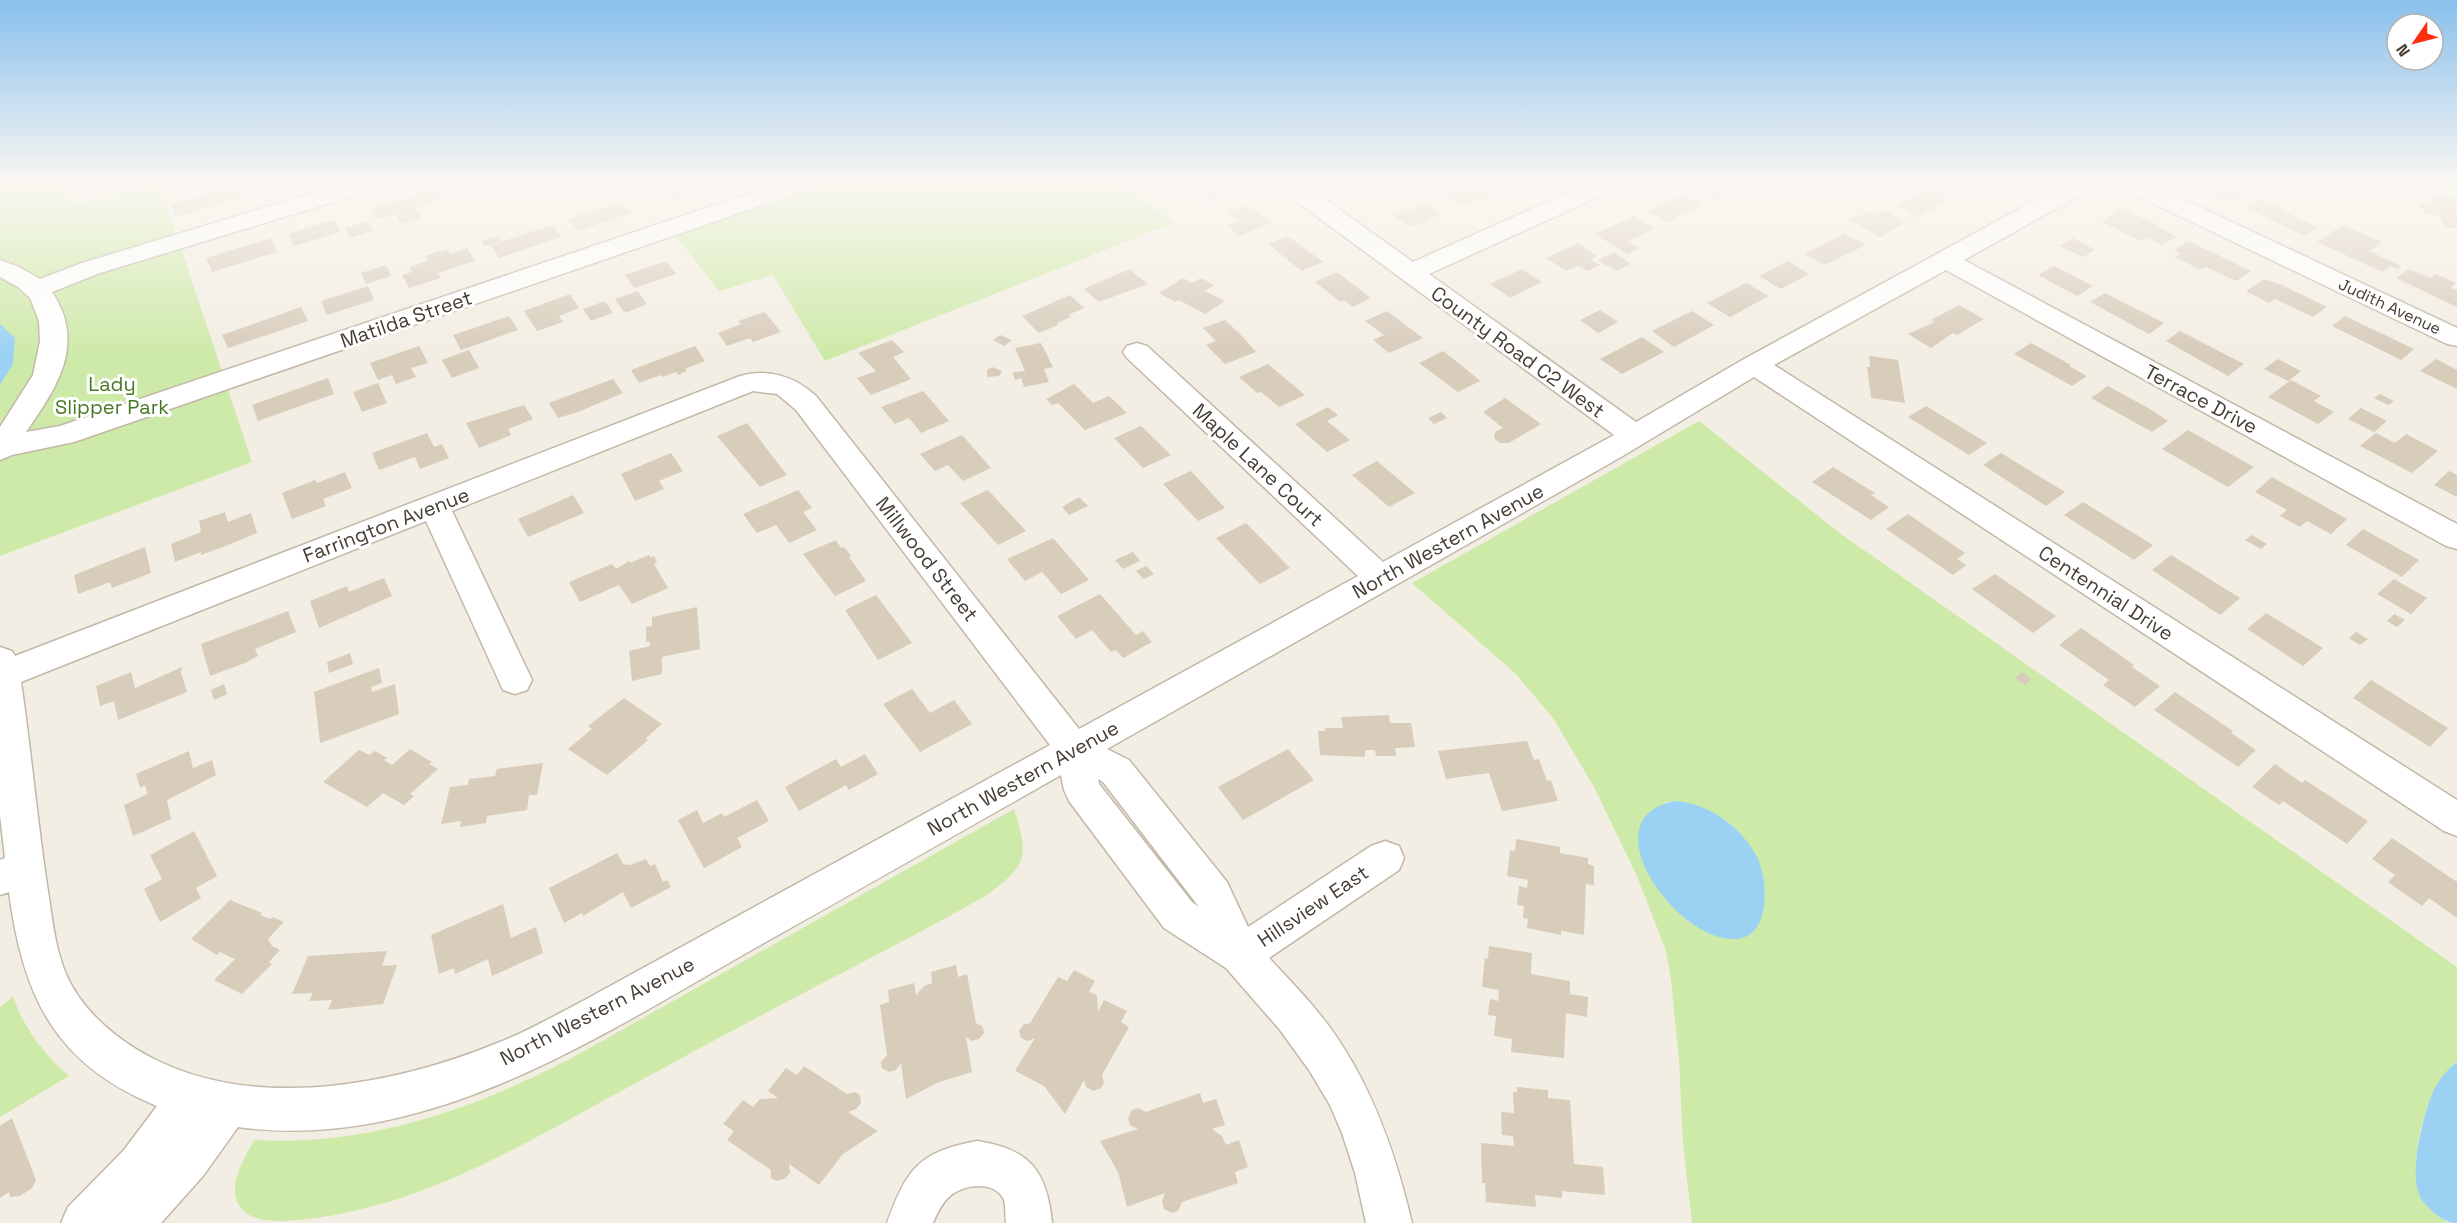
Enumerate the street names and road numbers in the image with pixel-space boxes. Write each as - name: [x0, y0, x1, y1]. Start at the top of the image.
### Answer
- street label: Judith Avenue: [2335, 274, 2444, 339]
- street label: County Road C2 West: [1426, 280, 1610, 424]
- street label: Matilda Street: [337, 284, 475, 354]
- street label: Terrace Drive: [2140, 358, 2262, 440]
- street label: Maple Lane Court: [1187, 398, 1329, 532]
- street label: North Western Avenue: [1348, 478, 1548, 604]
- street label: Farrington Avenue: [299, 481, 473, 569]
- street label: Millwood Street: [870, 491, 984, 627]
- street label: Centennial Drive: [2033, 540, 2179, 646]
- street label: North Western Avenue: [923, 715, 1123, 841]
- street label: Hillsview East: [1252, 859, 1374, 953]
- street label: North Western Avenue: [495, 951, 699, 1071]

